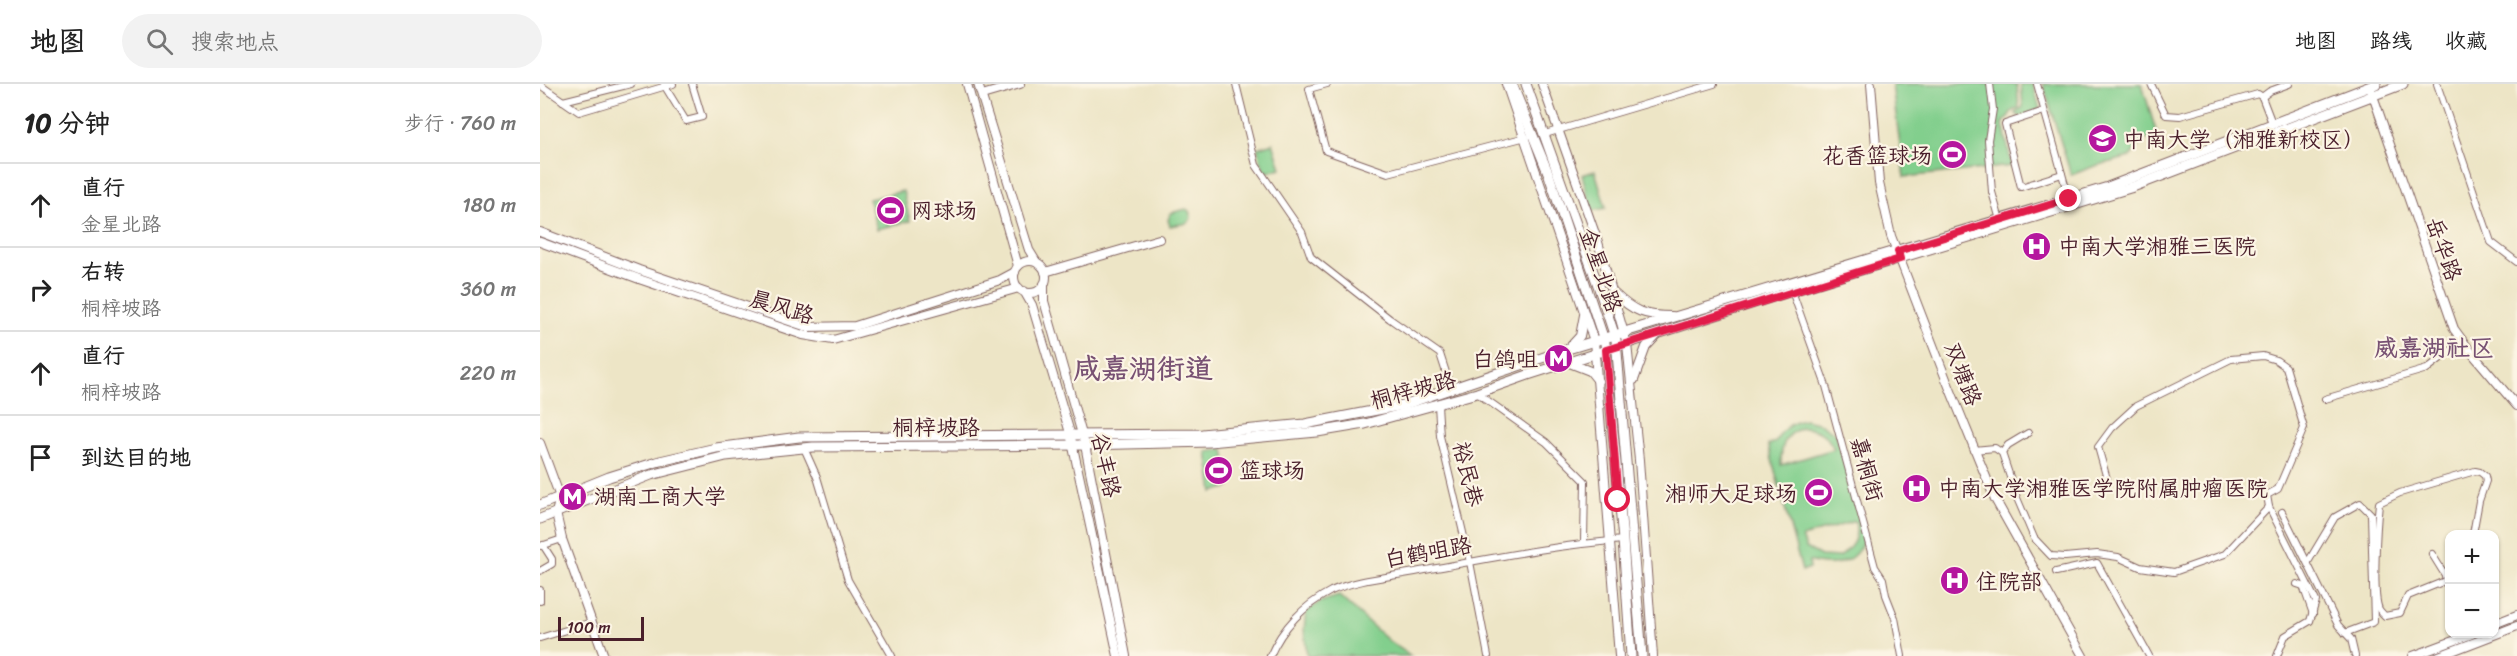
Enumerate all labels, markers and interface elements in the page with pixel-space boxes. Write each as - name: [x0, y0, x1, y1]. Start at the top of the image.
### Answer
- search box: [122, 14, 542, 68]
- text: 地图: [30, 17, 86, 66]
- text: 搜索地点: [191, 22, 279, 61]
- text: 地图: [2295, 22, 2337, 60]
- text: 路线: [2370, 22, 2412, 60]
- text: 收藏: [2445, 22, 2487, 60]
- icon: search: [143, 25, 176, 58]
- text: 10 分钟: [24, 100, 110, 146]
- text: 步行 · 760 m: [404, 106, 516, 141]
- place label: 中南大学（湘雅新校区）: [2123, 120, 2365, 159]
- school or university icon: 中南大学（湘雅新校区）: [2086, 123, 2118, 155]
- place label: 花香篮球场: [1822, 136, 1932, 175]
- sports icon: 花香篮球场: [1937, 139, 1969, 171]
- text: 直行: [81, 168, 125, 207]
- route end: [2055, 185, 2081, 211]
- text: 180 m: [462, 188, 516, 223]
- icon: ahead: [24, 189, 57, 222]
- place label: 网球场: [911, 191, 977, 230]
- sports icon: 网球场: [874, 194, 906, 226]
- text: 金星北路: [81, 207, 161, 242]
- street label: 岳华路: [2415, 211, 2473, 287]
- street label: 金星北路: [1568, 222, 1634, 318]
- place label: 中南大学湘雅三医院: [2058, 227, 2256, 266]
- hospital icon: 中南大学湘雅三医院: [2021, 230, 2053, 262]
- text: 右转: [81, 252, 125, 291]
- text: 360 m: [460, 272, 516, 307]
- icon: right: [24, 273, 57, 306]
- street label: 晨风路: [745, 279, 819, 335]
- text: 桐梓坡路: [81, 291, 161, 326]
- district label: 威嘉湖社区: [2374, 327, 2494, 369]
- text: 直行: [81, 336, 125, 375]
- street label: 双塘路: [1933, 336, 1993, 412]
- place label: 白鸽咀: [1472, 340, 1538, 379]
- metro station icon: 白鸽咀: [1543, 343, 1575, 375]
- district label: 咸嘉湖街道: [1073, 344, 1213, 393]
- text: 220 m: [460, 356, 516, 391]
- icon: ahead: [24, 357, 57, 390]
- street label: 桐梓坡路: [1365, 360, 1461, 420]
- text: 桐梓坡路: [81, 375, 161, 410]
- street label: 桐梓坡路: [892, 408, 980, 447]
- street label: 谷丰路: [1080, 429, 1132, 501]
- street label: 嘉桐街: [1839, 432, 1895, 506]
- street label: 裕民巷: [1442, 437, 1494, 511]
- text: 到达目的地: [81, 438, 191, 477]
- icon: arrive: [24, 441, 57, 474]
- place label: 篮球场: [1239, 451, 1305, 490]
- sports icon: 篮球场: [1202, 454, 1234, 486]
- place label: 中南大学湘雅医学院附属肿瘤医院: [1938, 469, 2268, 508]
- hospital icon: 中南大学湘雅医学院附属肿瘤医院: [1901, 472, 1933, 504]
- place label: 湘师大足球场: [1665, 474, 1797, 513]
- place label: 湖南工商大学: [594, 477, 726, 516]
- sports icon: 湘师大足球场: [1802, 477, 1834, 509]
- metro station icon: 湖南工商大学: [557, 480, 589, 512]
- route start: [1604, 486, 1630, 512]
- street label: 白鹤咀路: [1381, 525, 1475, 579]
- map controls: [2445, 530, 2499, 638]
- button: +: [2445, 530, 2499, 584]
- place label: 住院部: [1976, 562, 2042, 601]
- hospital icon: 住院部: [1939, 565, 1971, 597]
- button: −: [2445, 584, 2499, 638]
- text: 100 m: [567, 613, 611, 642]
- scale bar: [558, 614, 644, 642]

